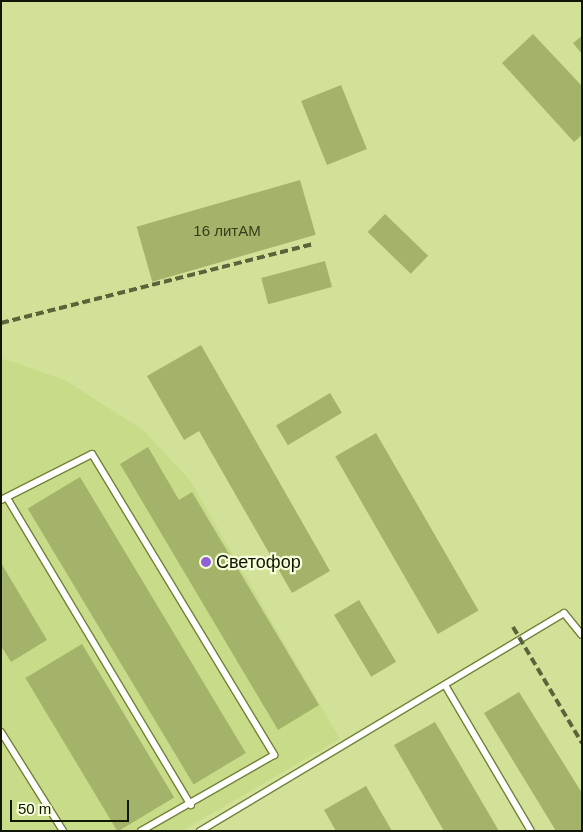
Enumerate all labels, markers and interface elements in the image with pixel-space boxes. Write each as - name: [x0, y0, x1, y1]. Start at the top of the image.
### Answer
- house number: 16 литАМ: [193, 222, 261, 240]
- place label: Светофор: [216, 551, 301, 573]
- marker: Светофор: [200, 556, 212, 568]
- scale bar: [12, 790, 131, 822]
- text: 50 m: [18, 800, 51, 817]

